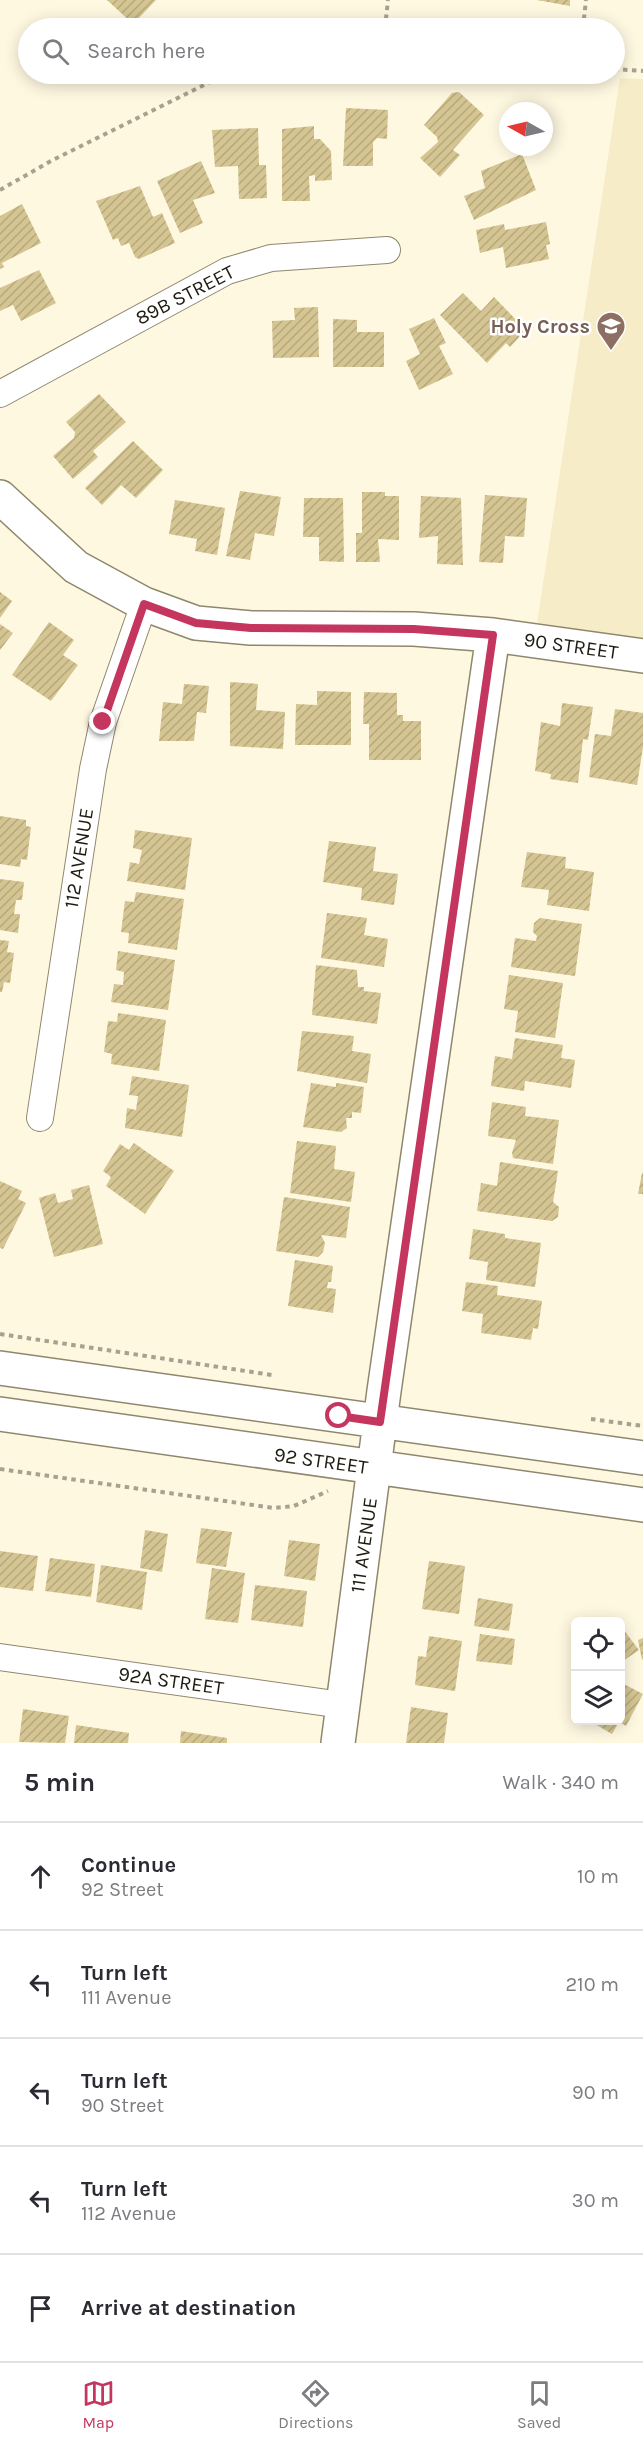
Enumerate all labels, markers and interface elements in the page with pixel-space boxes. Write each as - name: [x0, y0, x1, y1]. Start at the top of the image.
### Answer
- search box: [18, 18, 625, 84]
- icon: search: [39, 35, 72, 68]
- text: Search here: [87, 38, 205, 64]
- north arrow: [499, 102, 553, 156]
- street label: 89B STREET: [132, 260, 238, 330]
- school or university icon: Holy Cross: [595, 310, 627, 352]
- place label: Holy Cross: [490, 315, 590, 338]
- street label: 90 STREET: [522, 628, 620, 664]
- route end: [89, 708, 115, 734]
- street label: 112 AVENUE: [60, 806, 98, 910]
- route start: [325, 1402, 351, 1428]
- street label: 92 STREET: [272, 1443, 370, 1479]
- street label: 111 AVENUE: [346, 1496, 382, 1594]
- map controls: [571, 1617, 625, 1725]
- button: locate: [571, 1617, 625, 1671]
- street label: 92A STREET: [117, 1662, 225, 1700]
- button: layers: [571, 1671, 625, 1725]
- text: 5 min: [24, 1767, 95, 1798]
- text: Walk · 340 m: [503, 1771, 619, 1794]
- text: Continue: [81, 1852, 176, 1878]
- icon: ahead: [24, 1860, 57, 1893]
- text: 10 m: [577, 1865, 619, 1888]
- text: 92 Street: [81, 1878, 164, 1901]
- text: Turn left: [81, 1960, 168, 1986]
- icon: left: [24, 1968, 57, 2001]
- text: 210 m: [565, 1973, 619, 1996]
- text: 111 Avenue: [81, 1986, 171, 2009]
- text: Turn left: [81, 2068, 168, 2094]
- icon: left: [24, 2076, 57, 2109]
- text: 90 m: [572, 2081, 619, 2104]
- text: 90 Street: [81, 2094, 164, 2117]
- text: Turn left: [81, 2176, 168, 2202]
- icon: left: [24, 2184, 57, 2217]
- text: 30 m: [572, 2189, 619, 2212]
- text: 112 Avenue: [81, 2202, 176, 2225]
- icon: arrive: [24, 2292, 57, 2325]
- text: Arrive at destination: [81, 2295, 296, 2321]
- tab: Map: [82, 2377, 115, 2432]
- tab: Directions: [278, 2377, 353, 2432]
- tab: Saved: [517, 2377, 561, 2432]

